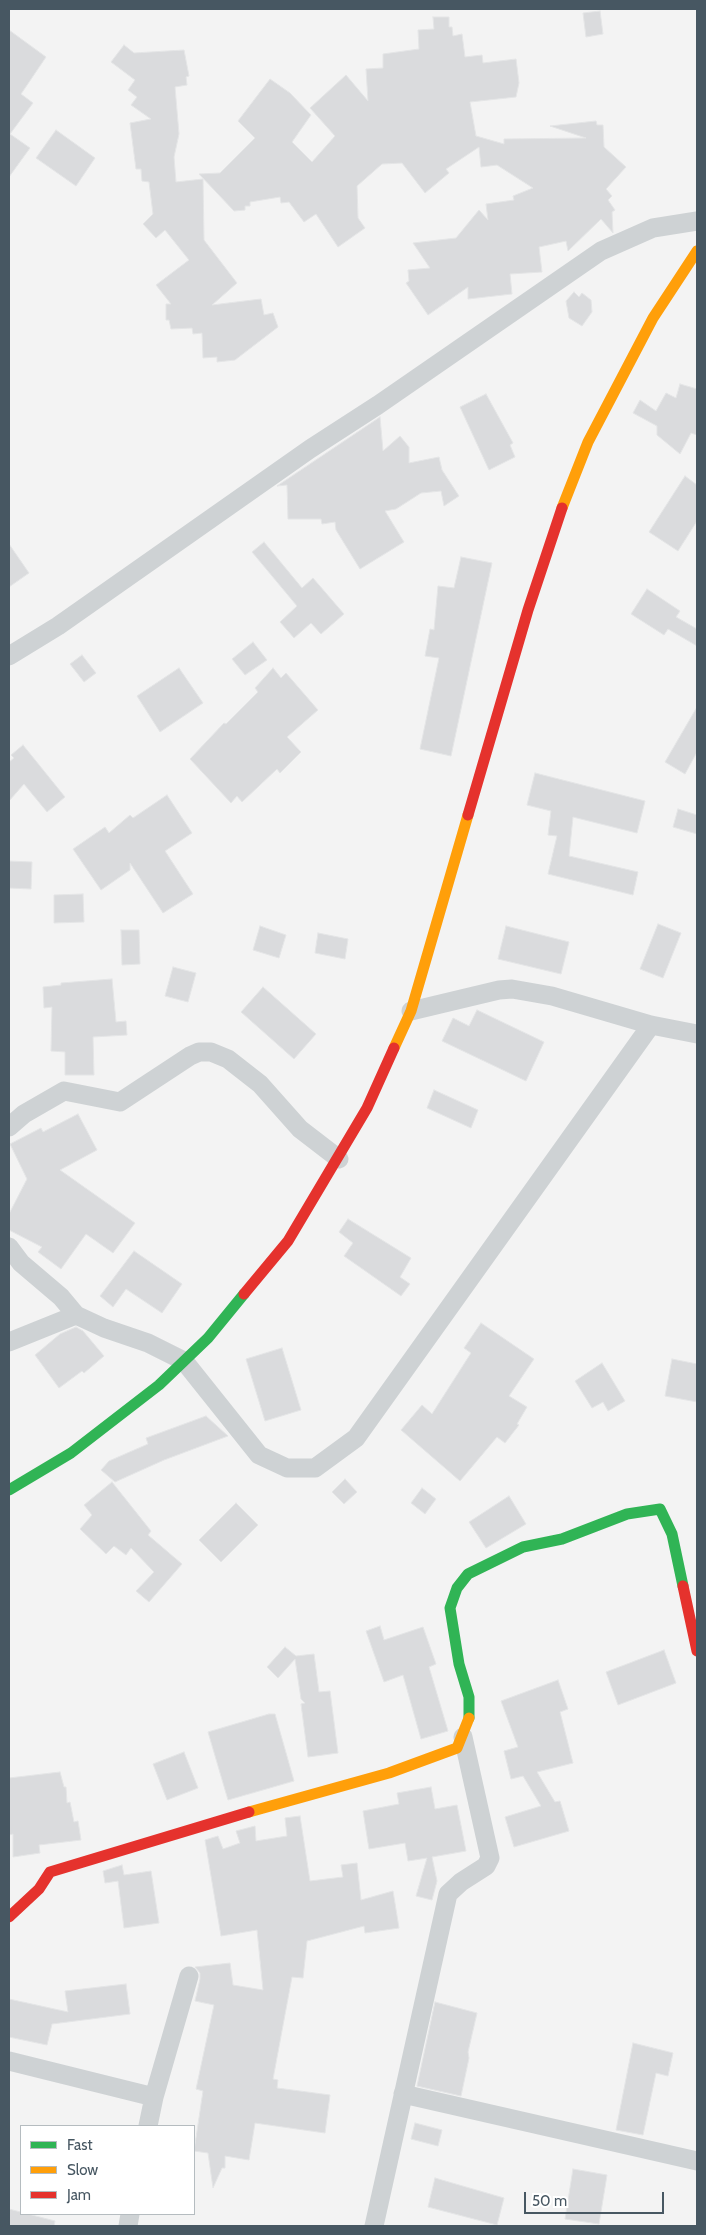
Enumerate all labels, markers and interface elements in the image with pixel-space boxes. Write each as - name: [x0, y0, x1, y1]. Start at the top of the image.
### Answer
- legend: [20, 2125, 195, 2215]
- text: Fast: [67, 2136, 92, 2154]
- text: Slow: [67, 2161, 98, 2179]
- scale bar: [526, 2182, 666, 2214]
- text: Jam: [67, 2186, 91, 2204]
- text: 50 m: [532, 2192, 567, 2210]

